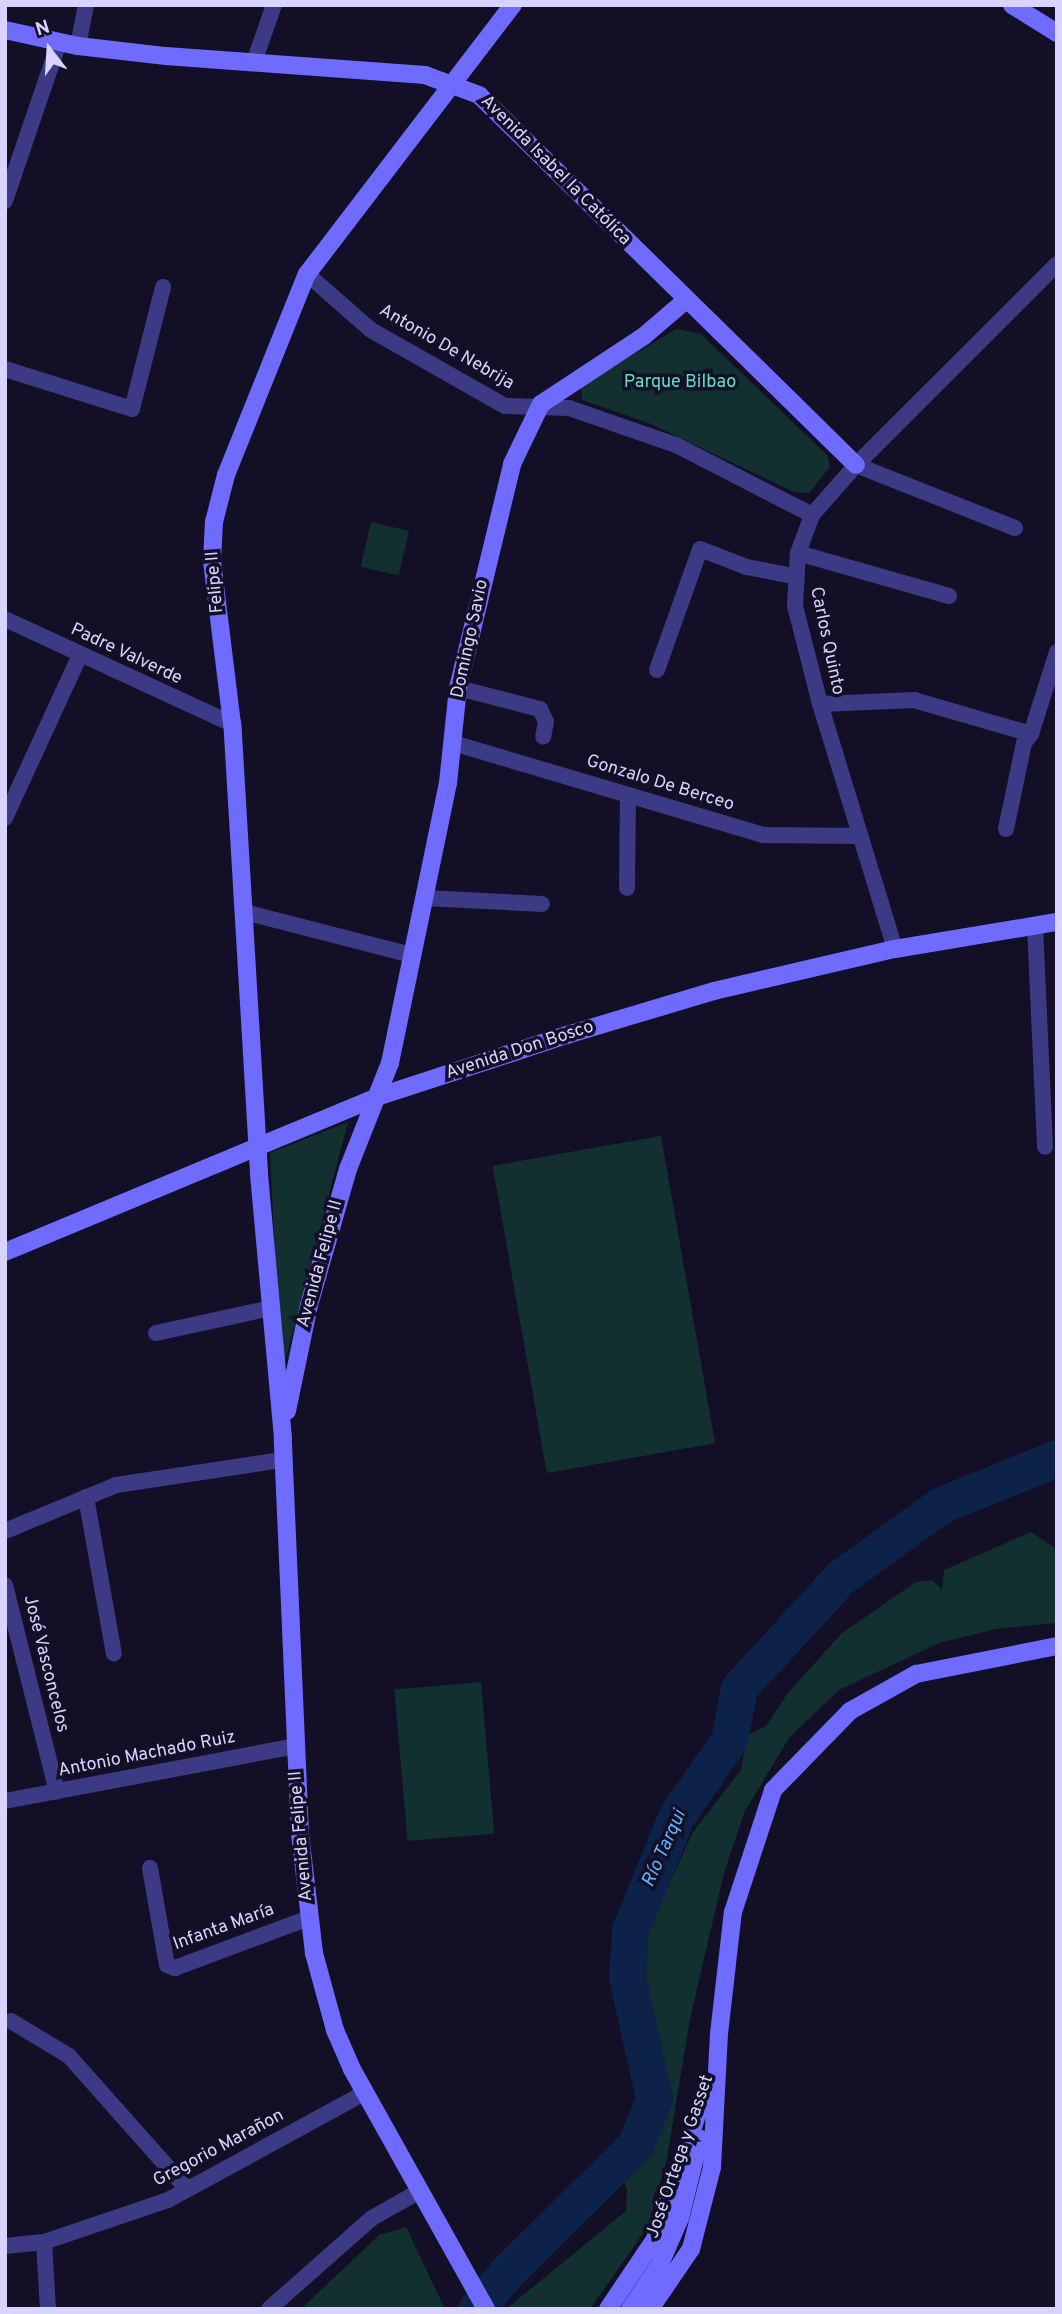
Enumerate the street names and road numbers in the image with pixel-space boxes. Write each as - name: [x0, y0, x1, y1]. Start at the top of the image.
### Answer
- street label: Avenida Isabel la Católica: [475, 91, 635, 251]
- street label: Antonio De Nebrija: [375, 301, 517, 395]
- street label: Felipe II: [203, 550, 229, 614]
- street label: Domingo Savio: [448, 578, 494, 700]
- street label: Carlos Quinto: [804, 585, 848, 697]
- street label: Padre Valverde: [66, 620, 186, 690]
- street label: Gonzalo De Berceo: [583, 751, 737, 817]
- street label: Avenida Don Bosco: [443, 1017, 597, 1085]
- street label: Avenida Felipe II: [294, 1198, 348, 1330]
- street label: José Vasconcelos: [17, 1593, 73, 1735]
- street label: Antonio Machado Ruiz: [57, 1727, 237, 1783]
- street label: Avenida Felipe II: [286, 1770, 318, 1902]
- street label: Infanta María: [171, 1900, 277, 1956]
- street label: José Ortega y Gasset: [643, 2072, 719, 2242]
- street label: Gregorio Marañon: [150, 2105, 288, 2193]

